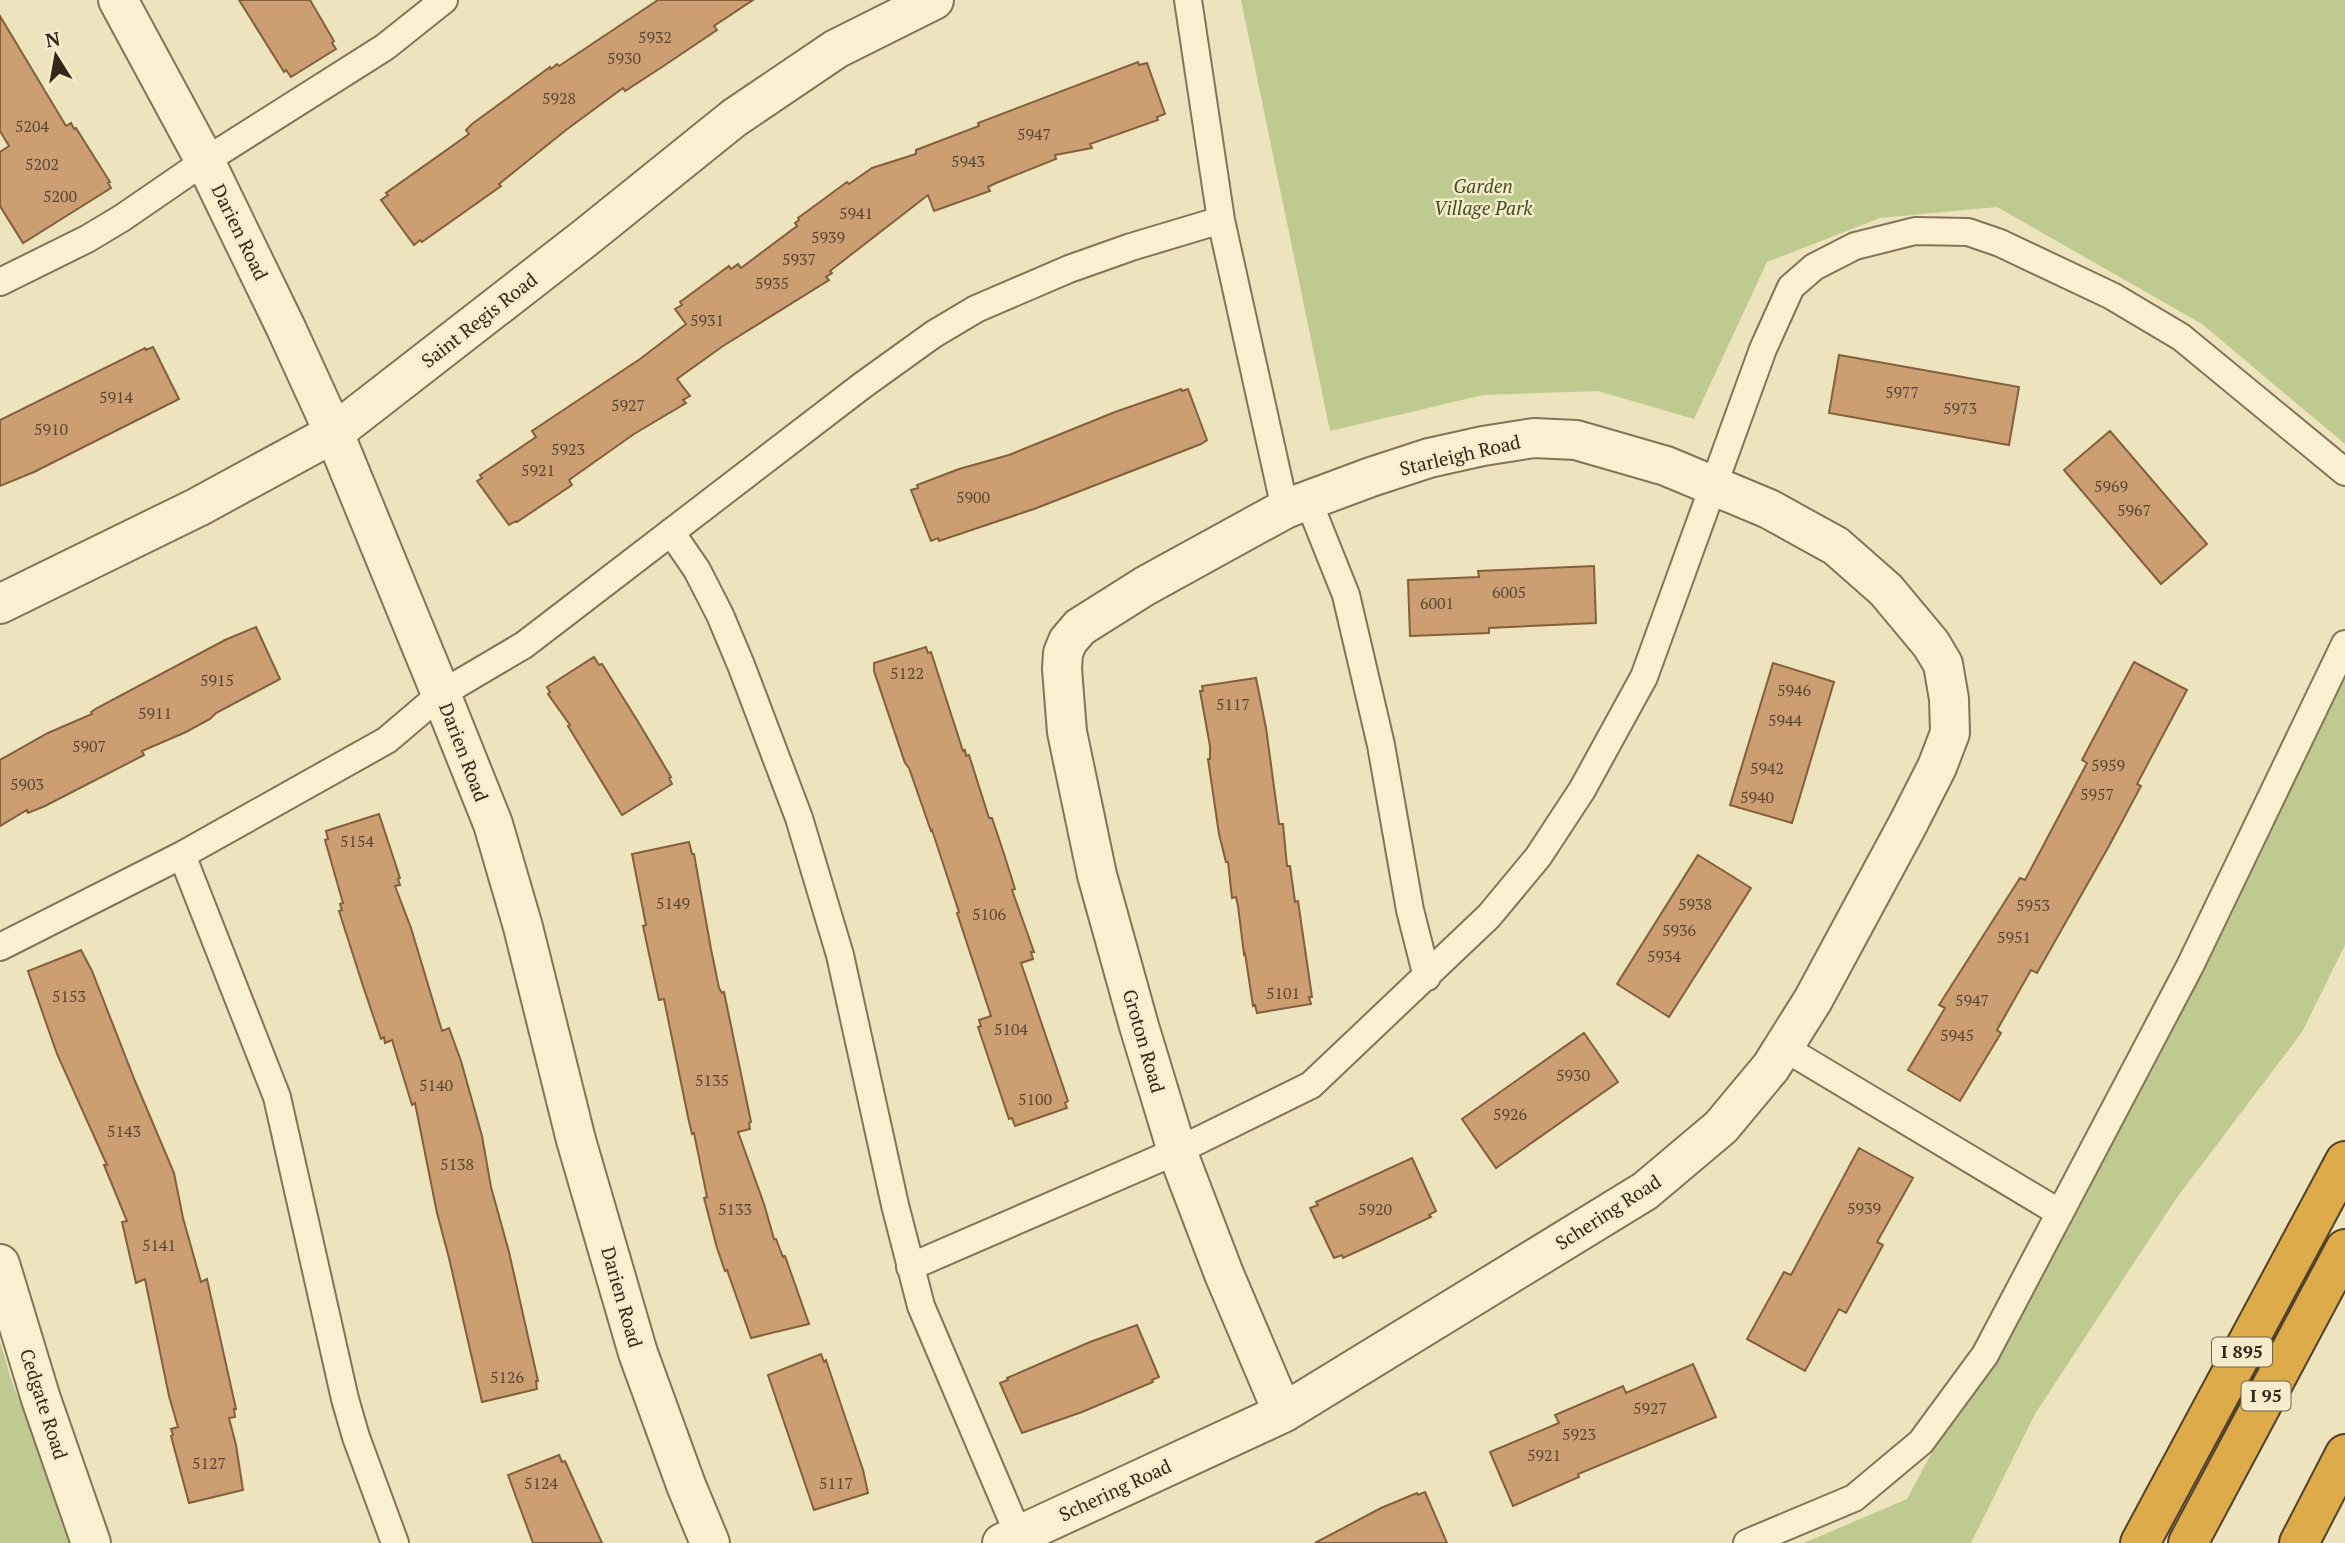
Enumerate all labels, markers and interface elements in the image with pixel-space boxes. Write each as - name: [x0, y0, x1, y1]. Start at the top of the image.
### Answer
- north arrow: [21, 21, 91, 91]
- text: N: [43, 25, 63, 52]
- house number: 5932: [638, 26, 672, 48]
- house number: 5930: [607, 47, 641, 69]
- house number: 5928: [542, 87, 576, 109]
- house number: 5204: [15, 115, 50, 137]
- house number: 5947: [1017, 123, 1051, 145]
- house number: 5943: [951, 150, 985, 172]
- house number: 5202: [25, 153, 59, 175]
- park label: Garden Village Park: [1434, 173, 1533, 220]
- street label: Darien Road: [206, 180, 275, 284]
- house number: 5200: [43, 185, 77, 207]
- house number: 5941: [839, 202, 873, 224]
- house number: 5939: [811, 226, 845, 248]
- house number: 5937: [782, 248, 816, 270]
- street label: Saint Regis Road: [416, 266, 542, 373]
- house number: 5935: [755, 272, 789, 294]
- house number: 5931: [690, 309, 724, 331]
- house number: 5977: [1885, 381, 1919, 403]
- house number: 5914: [99, 386, 134, 408]
- house number: 5927: [611, 394, 645, 416]
- house number: 5973: [1943, 397, 1977, 419]
- house number: 5910: [34, 418, 68, 440]
- street label: Starleigh Road: [1397, 428, 1523, 481]
- house number: 5923: [551, 438, 585, 460]
- house number: 5921: [521, 459, 555, 481]
- house number: 5969: [2094, 475, 2128, 497]
- house number: 5900: [956, 486, 990, 508]
- house number: 5967: [2117, 499, 2151, 521]
- house number: 6005: [1492, 581, 1526, 603]
- house number: 6001: [1420, 592, 1454, 614]
- house number: 5122: [890, 662, 924, 684]
- house number: 5915: [200, 669, 234, 691]
- house number: 5946: [1777, 679, 1812, 701]
- house number: 5117: [1216, 693, 1250, 715]
- street label: Darien Road: [434, 699, 495, 805]
- house number: 5911: [138, 702, 172, 724]
- house number: 5944: [1768, 709, 1803, 731]
- house number: 5907: [72, 735, 106, 757]
- house number: 5959: [2091, 754, 2125, 776]
- house number: 5942: [1750, 757, 1784, 779]
- house number: 5903: [10, 773, 44, 795]
- house number: 5957: [2080, 783, 2114, 805]
- house number: 5940: [1740, 786, 1774, 808]
- house number: 5154: [340, 830, 375, 852]
- house number: 5149: [656, 892, 690, 914]
- house number: 5938: [1678, 893, 1712, 915]
- house number: 5953: [2016, 894, 2050, 916]
- house number: 5106: [972, 903, 1007, 925]
- house number: 5936: [1662, 919, 1697, 941]
- house number: 5951: [1997, 926, 2031, 948]
- house number: 5934: [1647, 945, 1682, 967]
- house number: 5101: [1266, 982, 1300, 1004]
- house number: 5153: [52, 985, 86, 1007]
- street label: Groton Road: [1118, 986, 1171, 1096]
- house number: 5947: [1955, 989, 1989, 1011]
- house number: 5104: [994, 1018, 1029, 1040]
- house number: 5945: [1940, 1024, 1974, 1046]
- house number: 5930: [1556, 1064, 1590, 1086]
- house number: 5135: [695, 1069, 729, 1091]
- house number: 5140: [419, 1074, 453, 1096]
- house number: 5100: [1018, 1088, 1052, 1110]
- house number: 5926: [1493, 1103, 1528, 1125]
- house number: 5143: [107, 1120, 141, 1142]
- house number: 5138: [440, 1153, 474, 1175]
- street label: Schering Road: [1550, 1168, 1666, 1255]
- house number: 5939: [1847, 1197, 1881, 1219]
- house number: 5133: [718, 1198, 752, 1220]
- house number: 5920: [1358, 1198, 1392, 1220]
- house number: 5141: [142, 1234, 176, 1256]
- street label: Darien Road: [596, 1243, 649, 1351]
- road number: I 895: [2212, 1338, 2272, 1366]
- street label: Cedgate Road: [15, 1345, 74, 1463]
- house number: 5126: [490, 1366, 525, 1388]
- road number: I 95: [2242, 1381, 2290, 1410]
- house number: 5927: [1633, 1397, 1667, 1419]
- house number: 5923: [1562, 1423, 1596, 1445]
- house number: 5921: [1527, 1444, 1561, 1466]
- house number: 5127: [192, 1452, 226, 1474]
- street label: Schering Road: [1055, 1452, 1175, 1526]
- house number: 5124: [524, 1472, 559, 1494]
- house number: 5117: [819, 1472, 853, 1494]

